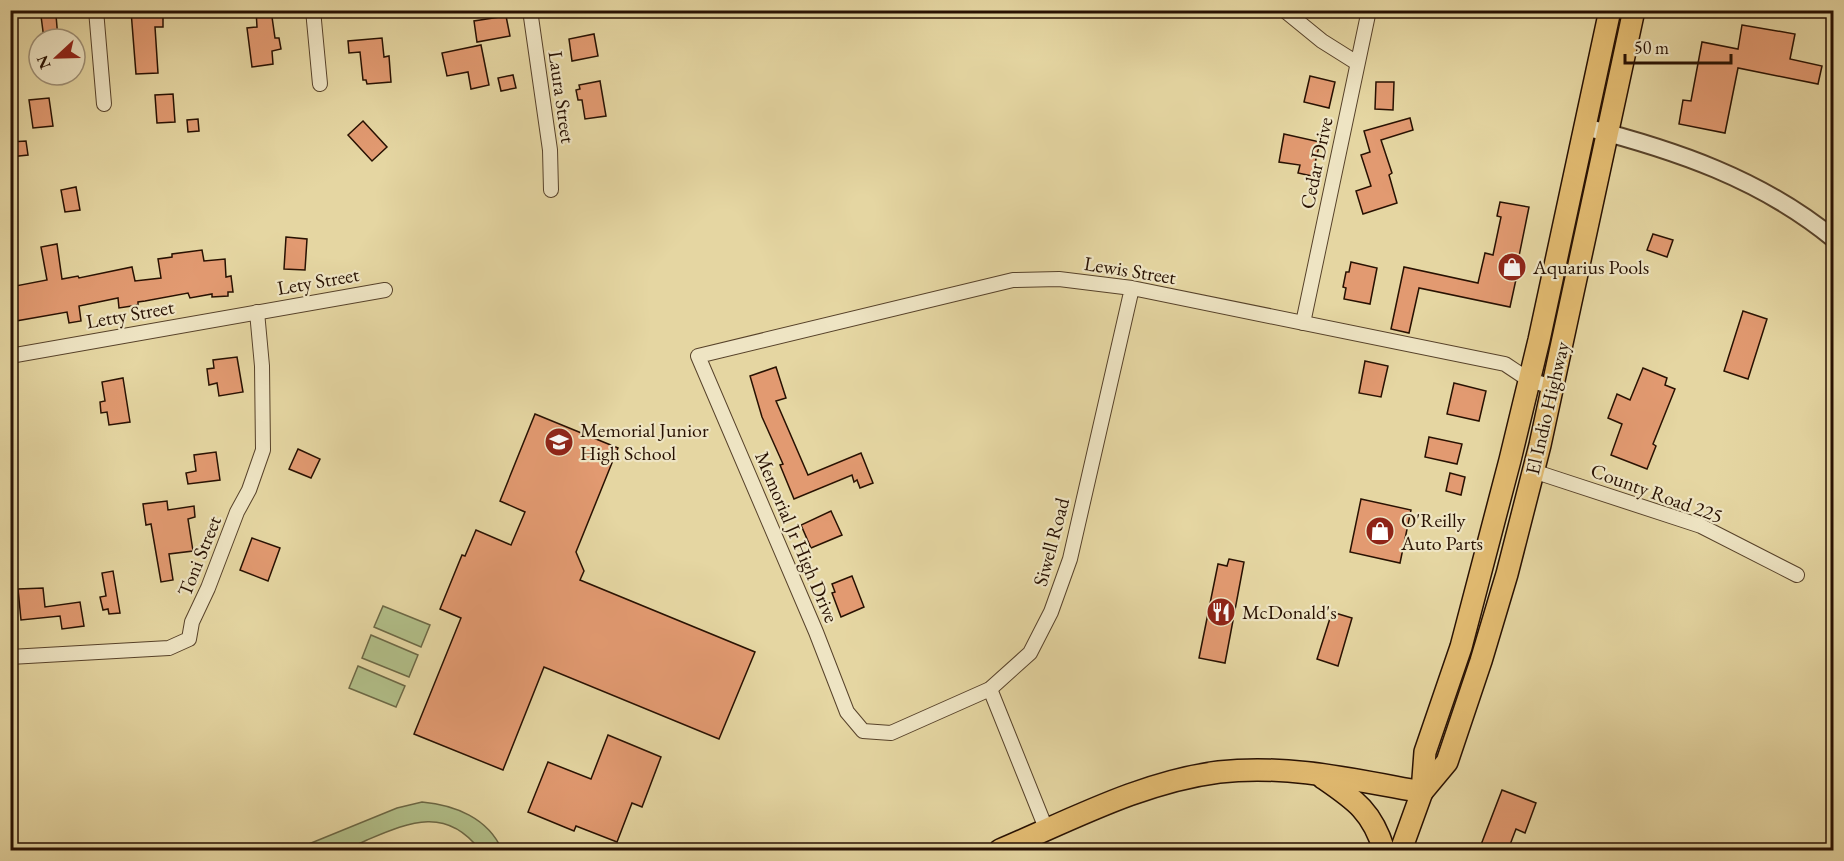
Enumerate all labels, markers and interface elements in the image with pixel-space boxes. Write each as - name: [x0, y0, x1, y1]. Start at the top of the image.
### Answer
- north arrow: [27, 27, 87, 87]
- scale bar: [1625, 27, 1732, 65]
- text: 50 m: [1634, 36, 1669, 59]
- street label: Laura Street: [543, 49, 581, 145]
- text: N: [31, 52, 56, 72]
- street label: Cedar Drive: [1294, 114, 1338, 211]
- street label: Lewis Street: [1082, 250, 1178, 290]
- shop icon: Aquarius Pools: [1496, 251, 1528, 283]
- place label: Aquarius Pools: [1532, 254, 1649, 280]
- street label: Lety Street: [275, 261, 362, 301]
- street label: Letty Street: [84, 293, 177, 335]
- street label: El Indio Highway: [1519, 339, 1575, 477]
- place label: Memorial Junior High School: [580, 417, 709, 466]
- school or university icon: Memorial Junior High School: [543, 426, 575, 458]
- street label: Memorial Jr High Drive: [749, 447, 845, 627]
- street label: County Road 225: [1587, 457, 1727, 529]
- street label: Siwell Road: [1027, 494, 1076, 589]
- place label: O'Reilly Auto Parts: [1400, 507, 1483, 556]
- street label: Toni Street: [171, 511, 227, 600]
- shop icon: O'Reilly Auto Parts: [1364, 515, 1396, 547]
- restaurant icon: McDonald's: [1205, 596, 1237, 628]
- place label: McDonald's: [1242, 599, 1337, 625]

